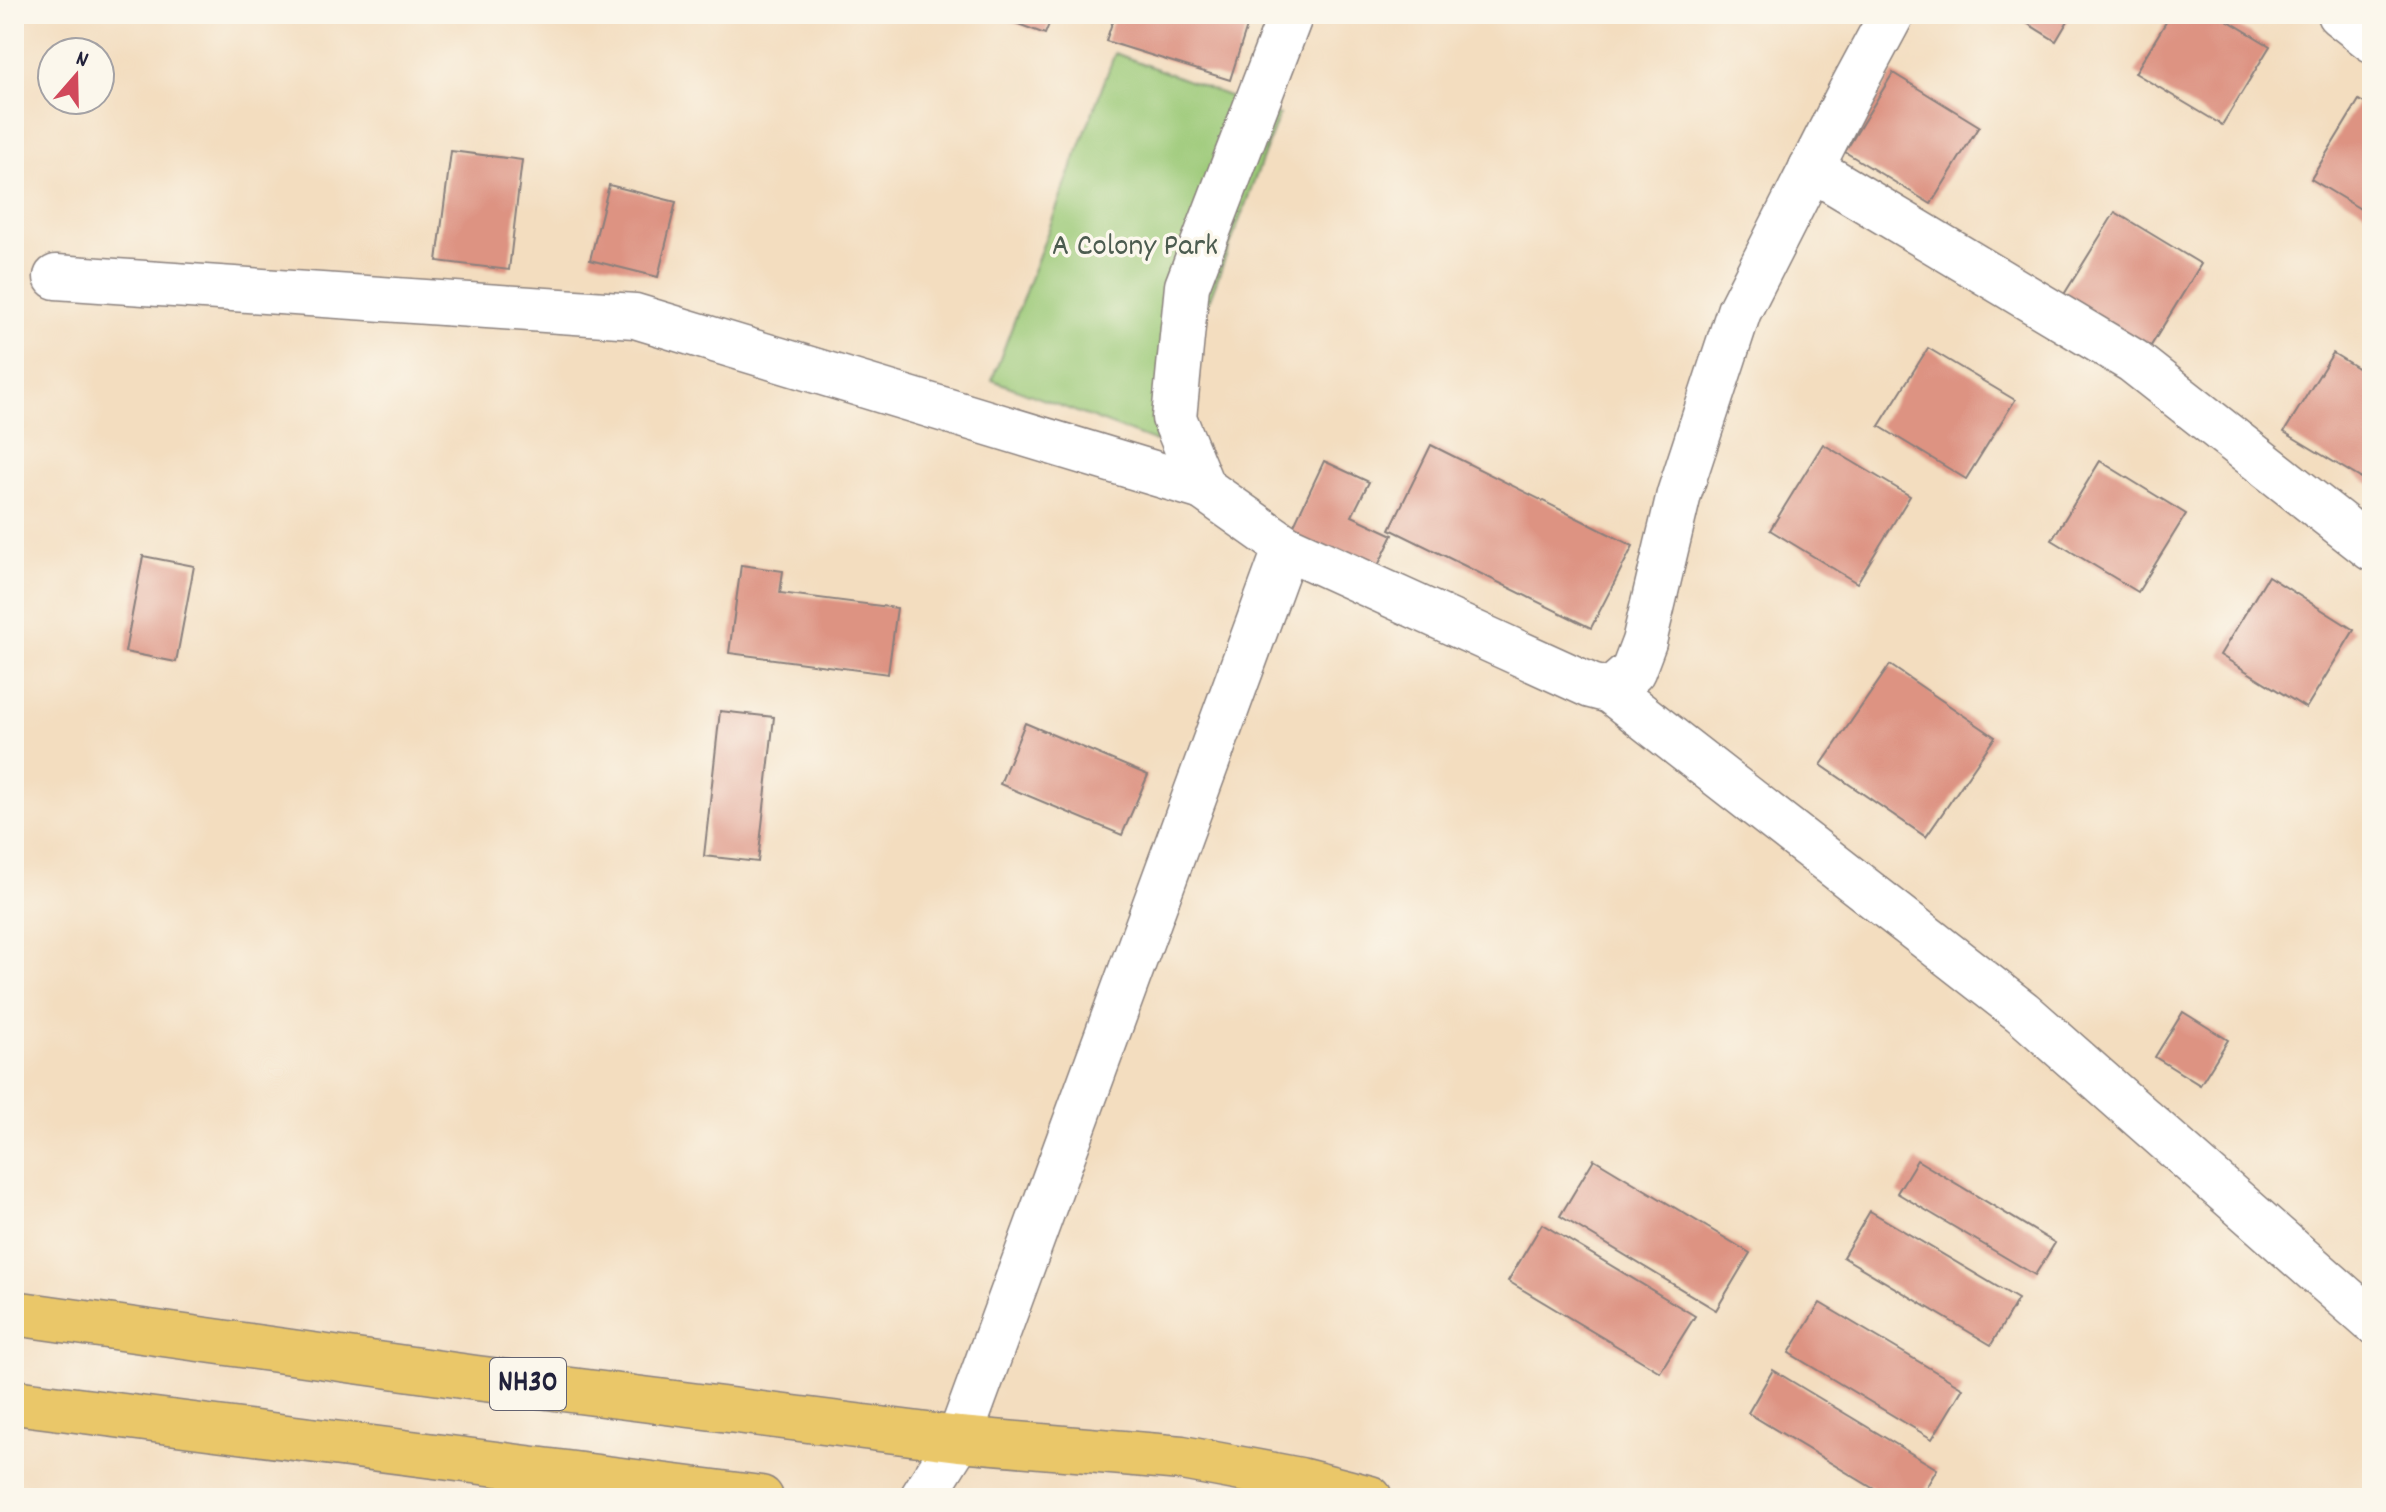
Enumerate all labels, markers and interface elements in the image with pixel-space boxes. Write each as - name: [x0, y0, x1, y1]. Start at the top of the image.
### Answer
- north arrow: [36, 36, 116, 116]
- text: N: [71, 44, 92, 77]
- park label: A Colony Park: [1052, 225, 1218, 271]
- road number: NH30: [490, 1358, 566, 1410]

